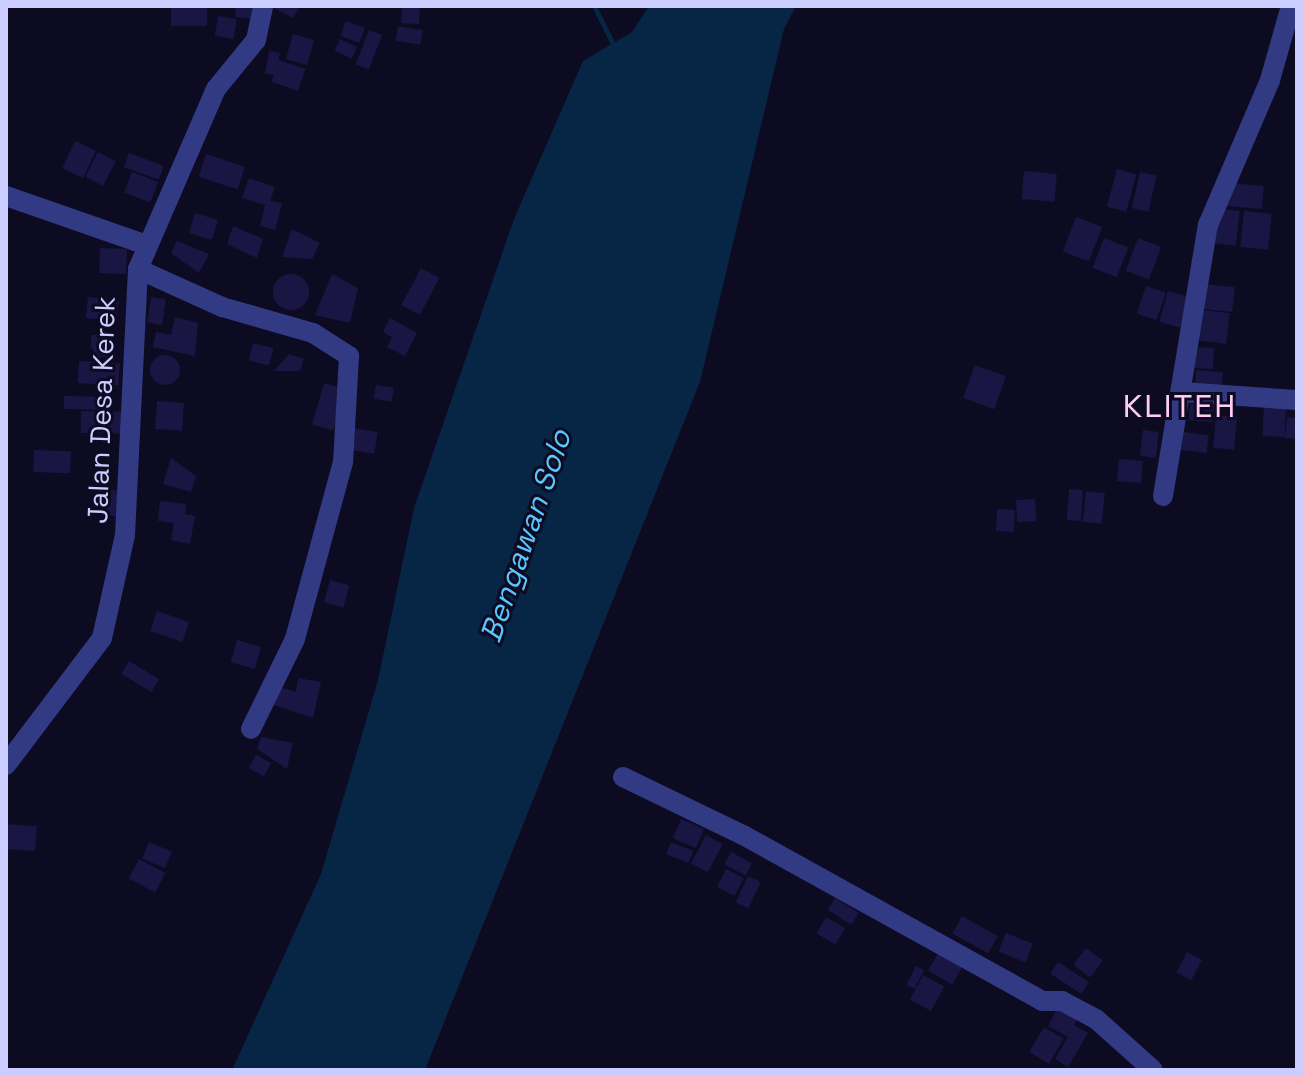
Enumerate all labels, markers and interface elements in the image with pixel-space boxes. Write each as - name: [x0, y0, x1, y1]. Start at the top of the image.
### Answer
- street label: Jalan Desa Kerek: [80, 296, 122, 524]
- district label: KLITEH: [1123, 387, 1237, 425]
- water label: Bengawan Solo: [473, 425, 579, 647]

